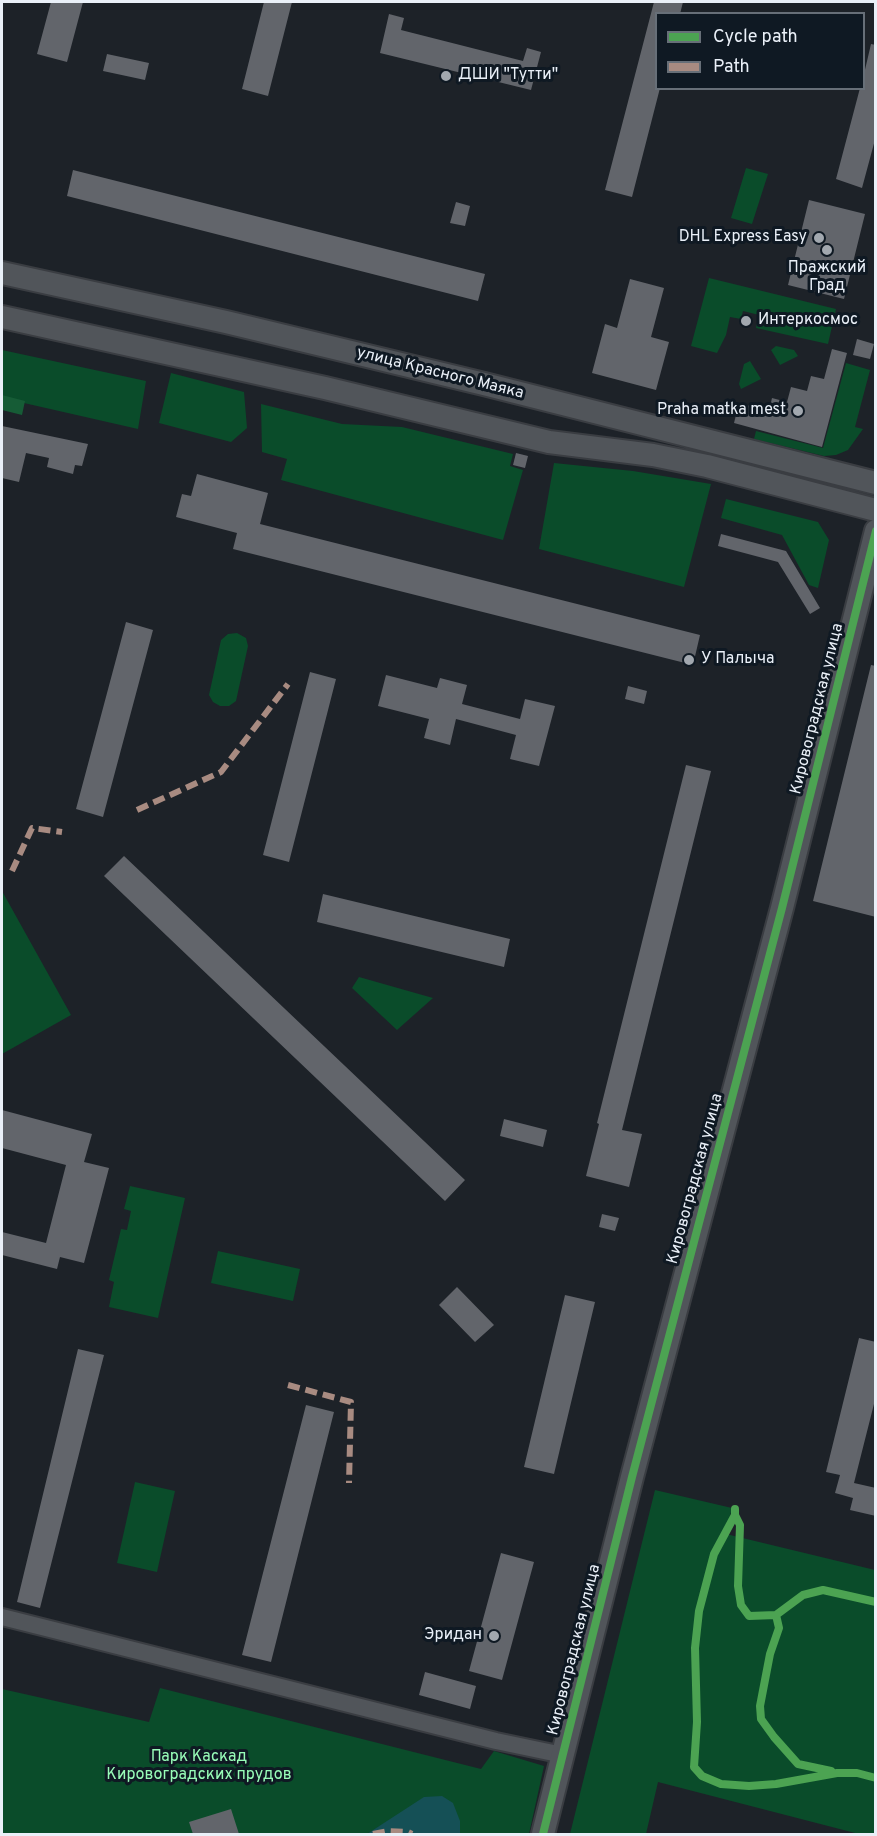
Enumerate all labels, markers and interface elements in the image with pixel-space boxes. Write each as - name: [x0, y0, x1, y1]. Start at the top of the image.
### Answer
- legend: [655, 12, 865, 90]
- text: Cycle path: [713, 26, 798, 49]
- text: Path: [713, 56, 750, 79]
- place label: ДШИ "Тутти": [458, 66, 558, 86]
- marker: ДШИ "Тутти": [439, 69, 453, 83]
- place label: DHL Express Easy: [679, 228, 807, 248]
- marker: DHL Express Easy: [812, 231, 826, 245]
- marker: Пражский Град: [820, 243, 834, 257]
- place label: Пражский Град: [788, 259, 866, 297]
- place label: Интеркосмос: [758, 311, 858, 331]
- marker: Интеркосмос: [739, 314, 753, 328]
- street label: улица Красного Маяка: [354, 344, 526, 404]
- place label: Praha matka mest: [657, 401, 786, 421]
- marker: Praha matka mest: [791, 404, 805, 418]
- street label: Кировоградская улица: [787, 621, 849, 797]
- place label: У Палыча: [701, 650, 774, 670]
- marker: У Палыча: [682, 653, 696, 667]
- street label: Кировоградская улица: [664, 1092, 728, 1266]
- street label: Кировоградская улица: [544, 1562, 606, 1738]
- place label: Эридан: [424, 1626, 482, 1646]
- marker: Эридан: [487, 1629, 501, 1643]
- park label: Парк Каскад Кировоградских прудов: [106, 1748, 292, 1786]

